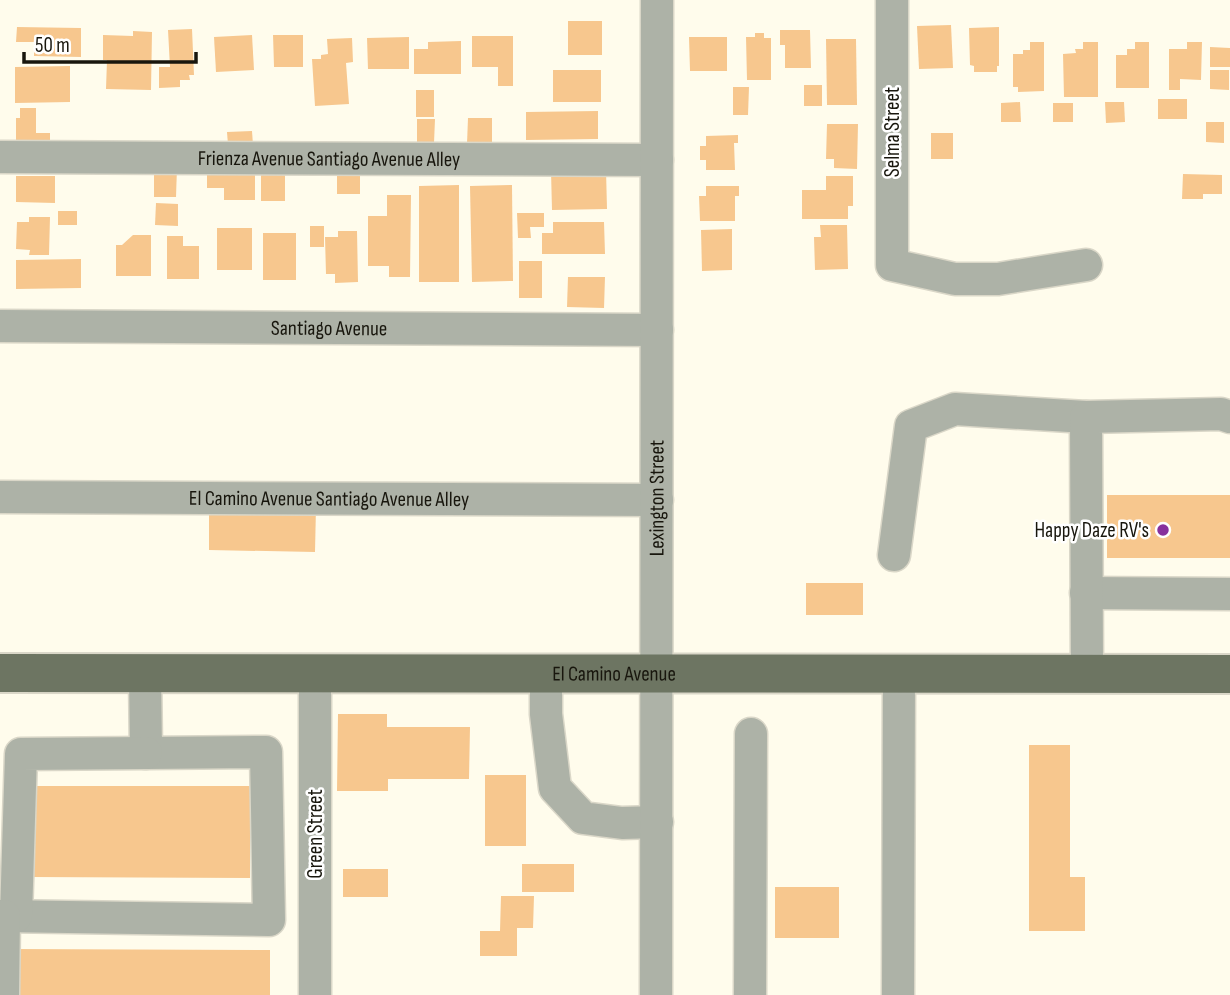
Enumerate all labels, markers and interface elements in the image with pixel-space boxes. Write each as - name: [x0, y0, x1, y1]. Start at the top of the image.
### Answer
- scale bar: [24, 21, 196, 65]
- text: 50 m: [35, 33, 70, 58]
- street label: Selma Street: [880, 87, 905, 177]
- street label: Frienza Avenue Santiago Avenue Alley: [198, 146, 460, 172]
- street label: Santiago Avenue: [271, 316, 387, 341]
- street label: Lexington Street: [644, 440, 670, 556]
- street label: El Camino Avenue Santiago Avenue Alley: [189, 486, 469, 512]
- place label: Happy Daze RV's: [1034, 518, 1149, 543]
- marker: Happy Daze RV's: [1155, 522, 1171, 538]
- street label: El Camino Avenue: [552, 661, 676, 687]
- street label: Green Street: [303, 789, 328, 879]

